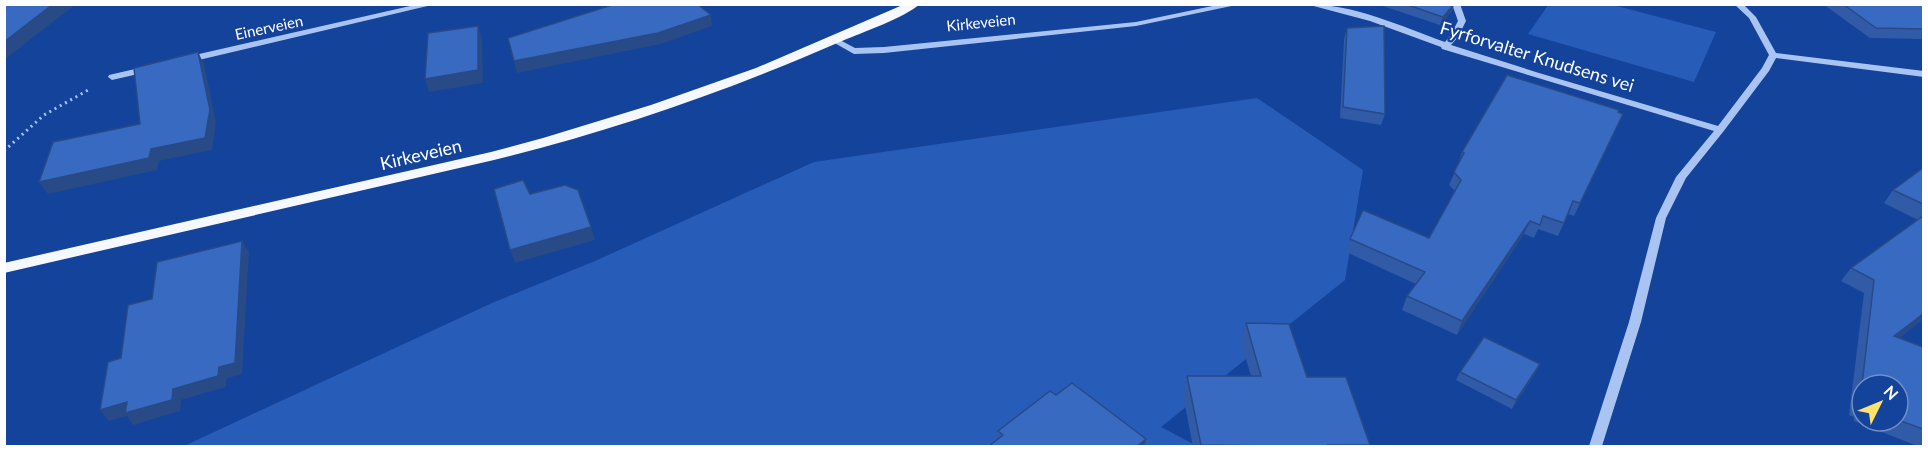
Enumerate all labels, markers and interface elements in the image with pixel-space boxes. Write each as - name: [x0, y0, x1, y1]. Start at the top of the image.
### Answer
- street label: Kirkeveien: [945, 9, 1016, 35]
- street label: Einerveien: [233, 11, 305, 43]
- street label: Fyrforvalter Knudsens vei: [1438, 16, 1637, 96]
- street label: Kirkeveien: [378, 134, 464, 174]
- north arrow: [1850, 373, 1910, 433]
- text: N: [1880, 381, 1902, 403]

